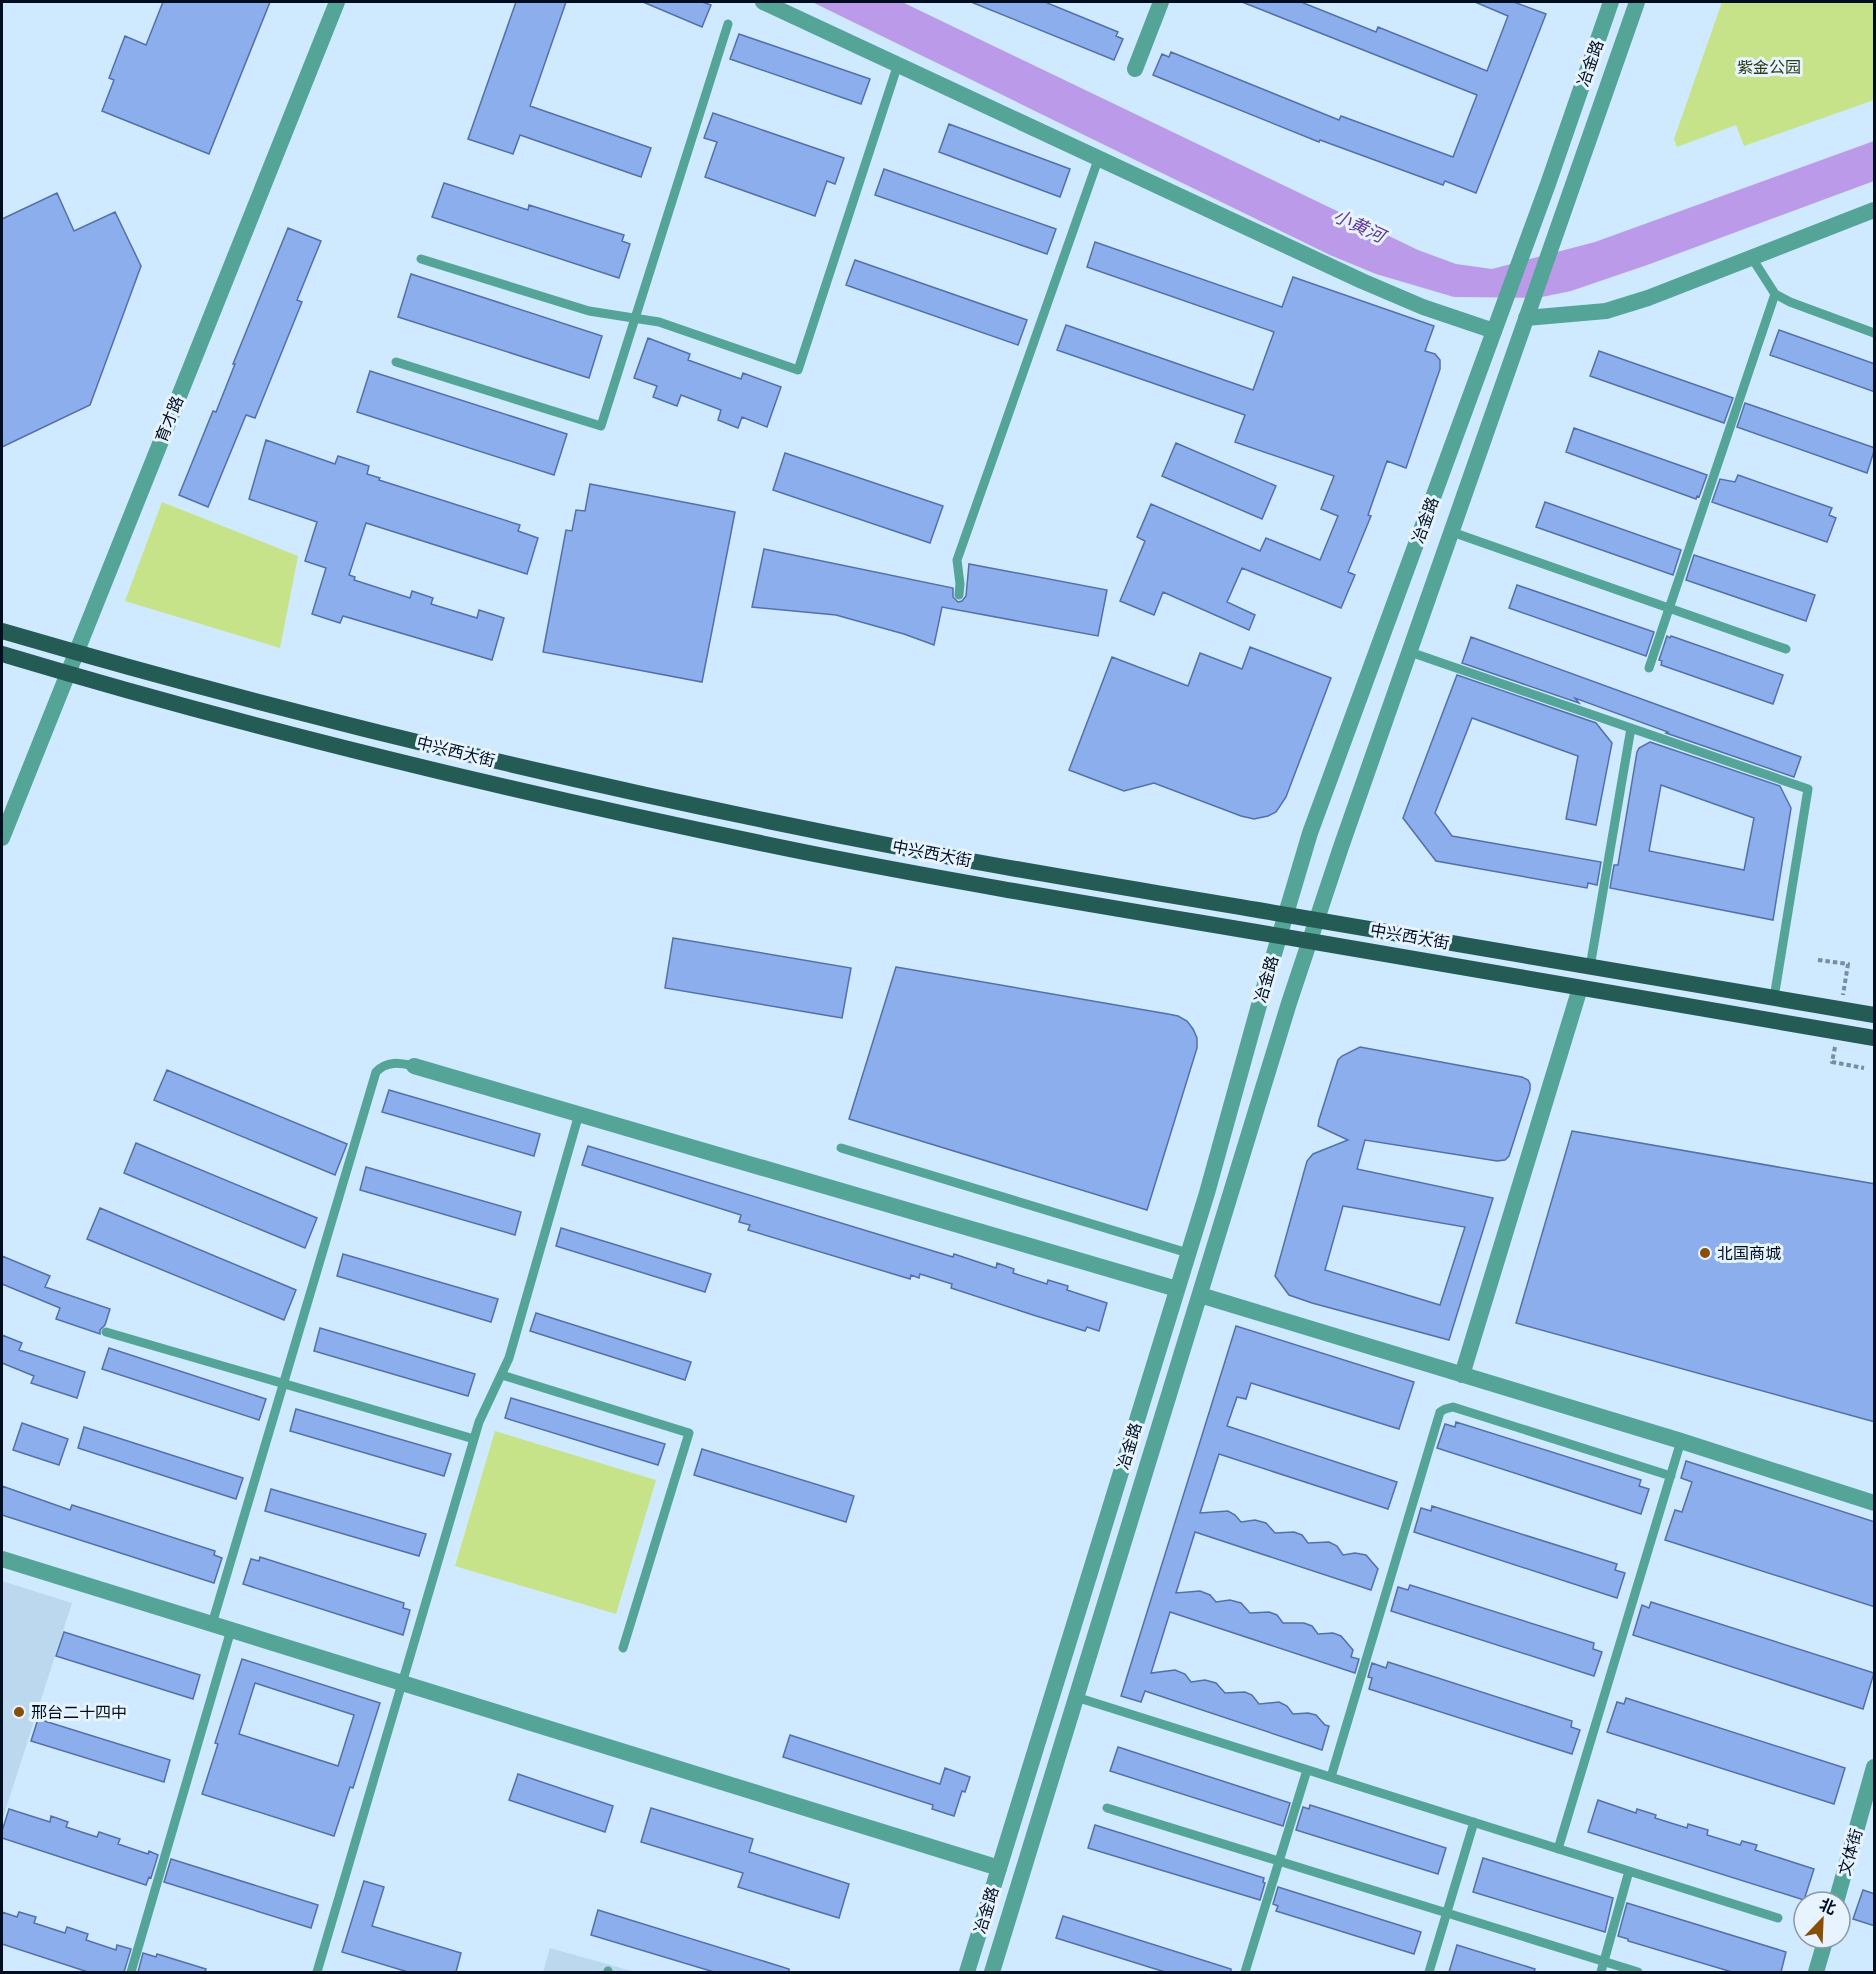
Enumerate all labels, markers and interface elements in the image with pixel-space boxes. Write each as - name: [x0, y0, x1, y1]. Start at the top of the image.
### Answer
- street label: 冶金路: [1573, 37, 1608, 89]
- park label: 紫金公园: [1737, 57, 1801, 78]
- water label: 小黄河: [1329, 204, 1391, 250]
- street label: 育才路: [151, 393, 188, 445]
- street label: 冶金路: [1407, 494, 1444, 546]
- street label: 中兴西大街: [415, 732, 497, 771]
- street label: 中兴西大街: [891, 836, 973, 871]
- street label: 中兴西大街: [1369, 919, 1451, 954]
- street label: 冶金路: [1250, 953, 1283, 1005]
- place label: 北国商城: [1717, 1243, 1781, 1264]
- marker: 北国商城: [1698, 1246, 1712, 1260]
- street label: 冶金路: [1112, 1420, 1147, 1472]
- place label: 邢台二十四中: [31, 1702, 127, 1723]
- marker: 邢台二十四中: [12, 1705, 26, 1719]
- street label: 文体街: [1834, 1826, 1867, 1878]
- street label: 冶金路: [969, 1884, 1004, 1936]
- north arrow: [1792, 1890, 1852, 1950]
- text: 北: [1816, 1894, 1839, 1919]

